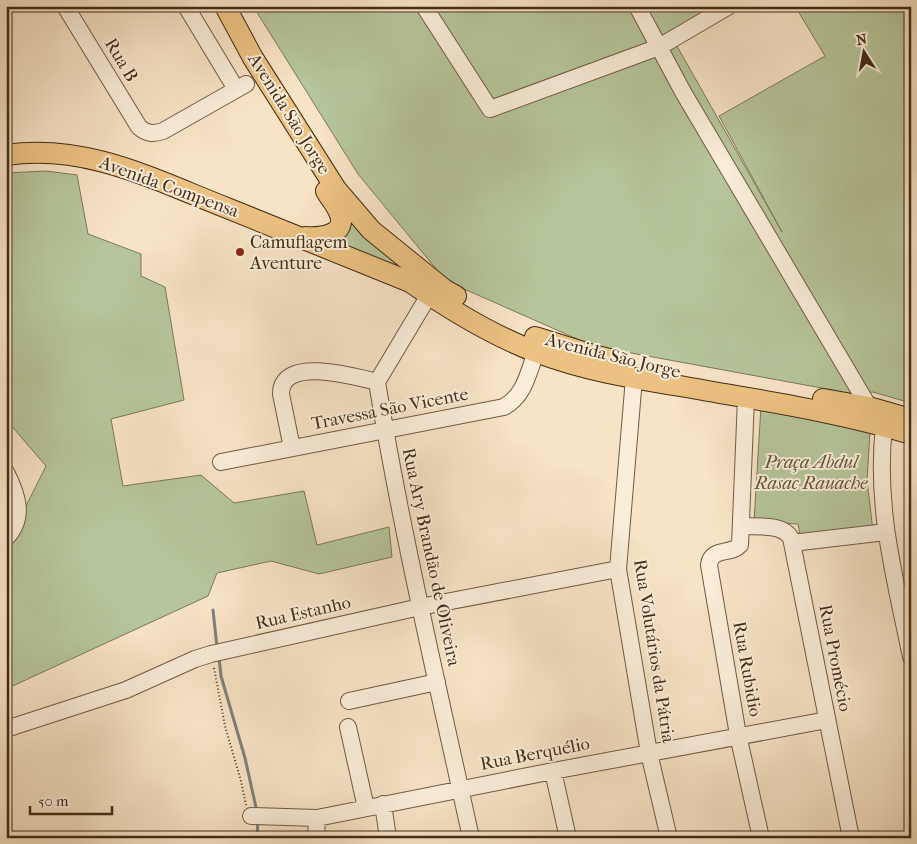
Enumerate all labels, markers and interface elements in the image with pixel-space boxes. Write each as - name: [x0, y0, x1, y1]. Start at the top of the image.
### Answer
- north arrow: [840, 28, 890, 78]
- text: N: [855, 30, 869, 49]
- street label: Rua B: [100, 35, 142, 85]
- street label: Avenida São Jorge: [243, 49, 335, 178]
- street label: Avenida Compensa: [96, 152, 242, 222]
- place label: Camuflagem Aventure: [249, 232, 348, 274]
- marker: Camuflagem Aventure: [234, 246, 246, 258]
- street label: Avenida São Jorge: [542, 329, 683, 383]
- street label: Travessa São Vicente: [310, 383, 470, 435]
- street label: Rua Ary Brandão de Oliveira: [398, 446, 465, 669]
- park label: Praça Abdul Rasac Rauache: [754, 452, 868, 494]
- street label: Rua Volutários da Pátria: [629, 558, 679, 745]
- street label: Rua Estanho: [253, 592, 353, 634]
- street label: Rua Promécio: [814, 603, 856, 713]
- street label: Rua Rubidio: [728, 620, 766, 718]
- street label: Rua Berquélio: [479, 733, 591, 775]
- scale bar: [30, 784, 112, 816]
- text: 50 m: [38, 792, 69, 810]

